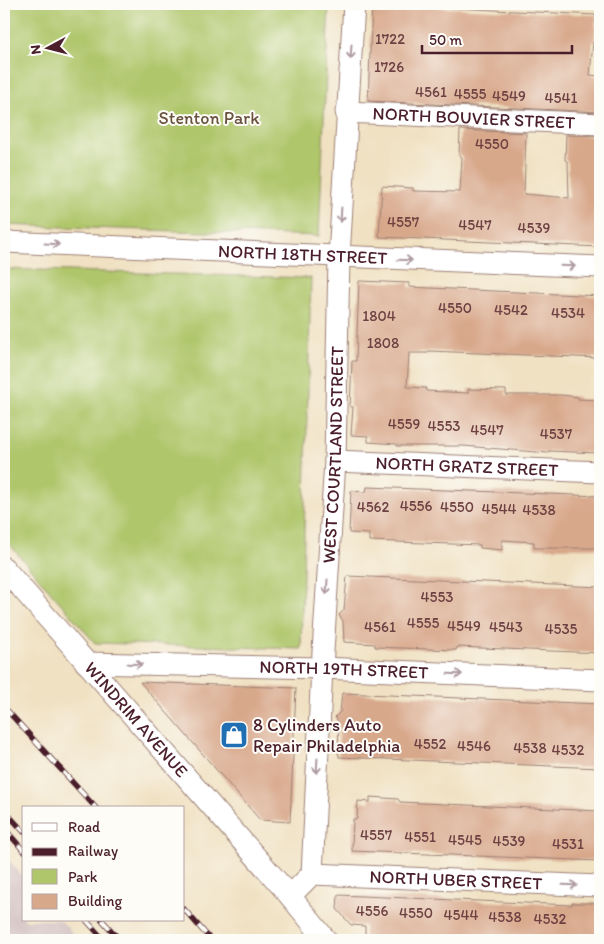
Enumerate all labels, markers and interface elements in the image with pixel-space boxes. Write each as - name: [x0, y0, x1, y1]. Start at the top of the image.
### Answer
- north arrow: [22, 22, 72, 72]
- scale bar: [422, 22, 572, 54]
- house number: 1722: [375, 30, 405, 48]
- text: 50 m: [429, 31, 462, 49]
- text: N: [27, 44, 45, 55]
- one-way arrow: [346, 44, 355, 60]
- house number: 1726: [374, 58, 404, 76]
- house number: 4561: [415, 83, 447, 101]
- house number: 4555: [454, 85, 486, 103]
- house number: 4549: [492, 87, 526, 105]
- house number: 4541: [545, 89, 577, 107]
- street label: NORTH BOUVIER STREET: [372, 102, 576, 134]
- park label: Stenton Park: [159, 107, 260, 129]
- house number: 4550: [475, 135, 509, 153]
- one-way arrow: [337, 206, 346, 222]
- house number: 4557: [387, 213, 420, 231]
- house number: 4547: [458, 216, 492, 234]
- house number: 4539: [518, 219, 551, 237]
- one-way arrow: [44, 239, 60, 248]
- street label: NORTH 18TH STREET: [218, 240, 388, 269]
- one-way arrow: [397, 255, 413, 264]
- one-way arrow: [559, 261, 575, 271]
- house number: 4550: [438, 299, 472, 317]
- house number: 4542: [494, 301, 528, 319]
- house number: 4534: [551, 304, 585, 322]
- house number: 1804: [362, 307, 396, 325]
- house number: 1808: [367, 334, 399, 352]
- street label: WEST COURTLAND STREET: [318, 346, 348, 564]
- house number: 4559: [388, 415, 420, 433]
- house number: 4553: [428, 417, 460, 435]
- house number: 4547: [470, 421, 504, 439]
- house number: 4537: [540, 425, 573, 443]
- street label: NORTH GRATZ STREET: [375, 452, 559, 481]
- house number: 4556: [400, 497, 432, 515]
- house number: 4562: [357, 498, 389, 516]
- house number: 4550: [440, 498, 474, 516]
- house number: 4544: [482, 500, 516, 518]
- house number: 4538: [522, 501, 556, 519]
- one-way arrow: [322, 578, 331, 594]
- house number: 4553: [421, 588, 453, 606]
- house number: 4555: [407, 614, 439, 632]
- house number: 4549: [447, 617, 481, 635]
- house number: 4561: [364, 618, 396, 636]
- house number: 4543: [489, 618, 523, 636]
- house number: 4535: [545, 620, 578, 638]
- street label: NORTH 19TH STREET: [259, 656, 429, 684]
- street label: WINDRIM AVENUE: [80, 657, 193, 782]
- one-way arrow: [126, 659, 143, 669]
- one-way arrow: [447, 669, 463, 678]
- place label: 8 Cylinders Auto Repair Philadelphia: [253, 714, 400, 757]
- shop icon: 8 Cylinders Auto Repair Philadelphia: [219, 720, 249, 750]
- house number: 4552: [414, 735, 446, 753]
- house number: 4546: [457, 737, 491, 755]
- house number: 4538: [513, 739, 547, 757]
- house number: 4532: [552, 741, 585, 759]
- one-way arrow: [312, 758, 322, 774]
- legend: [22, 806, 185, 922]
- text: Road: [68, 818, 101, 836]
- house number: 4557: [360, 826, 393, 844]
- house number: 4551: [404, 828, 436, 846]
- house number: 4545: [448, 831, 482, 849]
- house number: 4539: [493, 832, 526, 850]
- house number: 4531: [552, 835, 584, 853]
- text: Railway: [68, 842, 118, 860]
- street label: NORTH UBER STREET: [369, 865, 543, 895]
- text: Park: [68, 868, 98, 886]
- one-way arrow: [562, 880, 578, 889]
- text: Building: [68, 892, 122, 910]
- house number: 4556: [356, 902, 388, 920]
- house number: 4550: [399, 904, 433, 922]
- house number: 4544: [444, 906, 478, 924]
- house number: 4538: [488, 908, 522, 926]
- house number: 4532: [534, 910, 567, 928]

